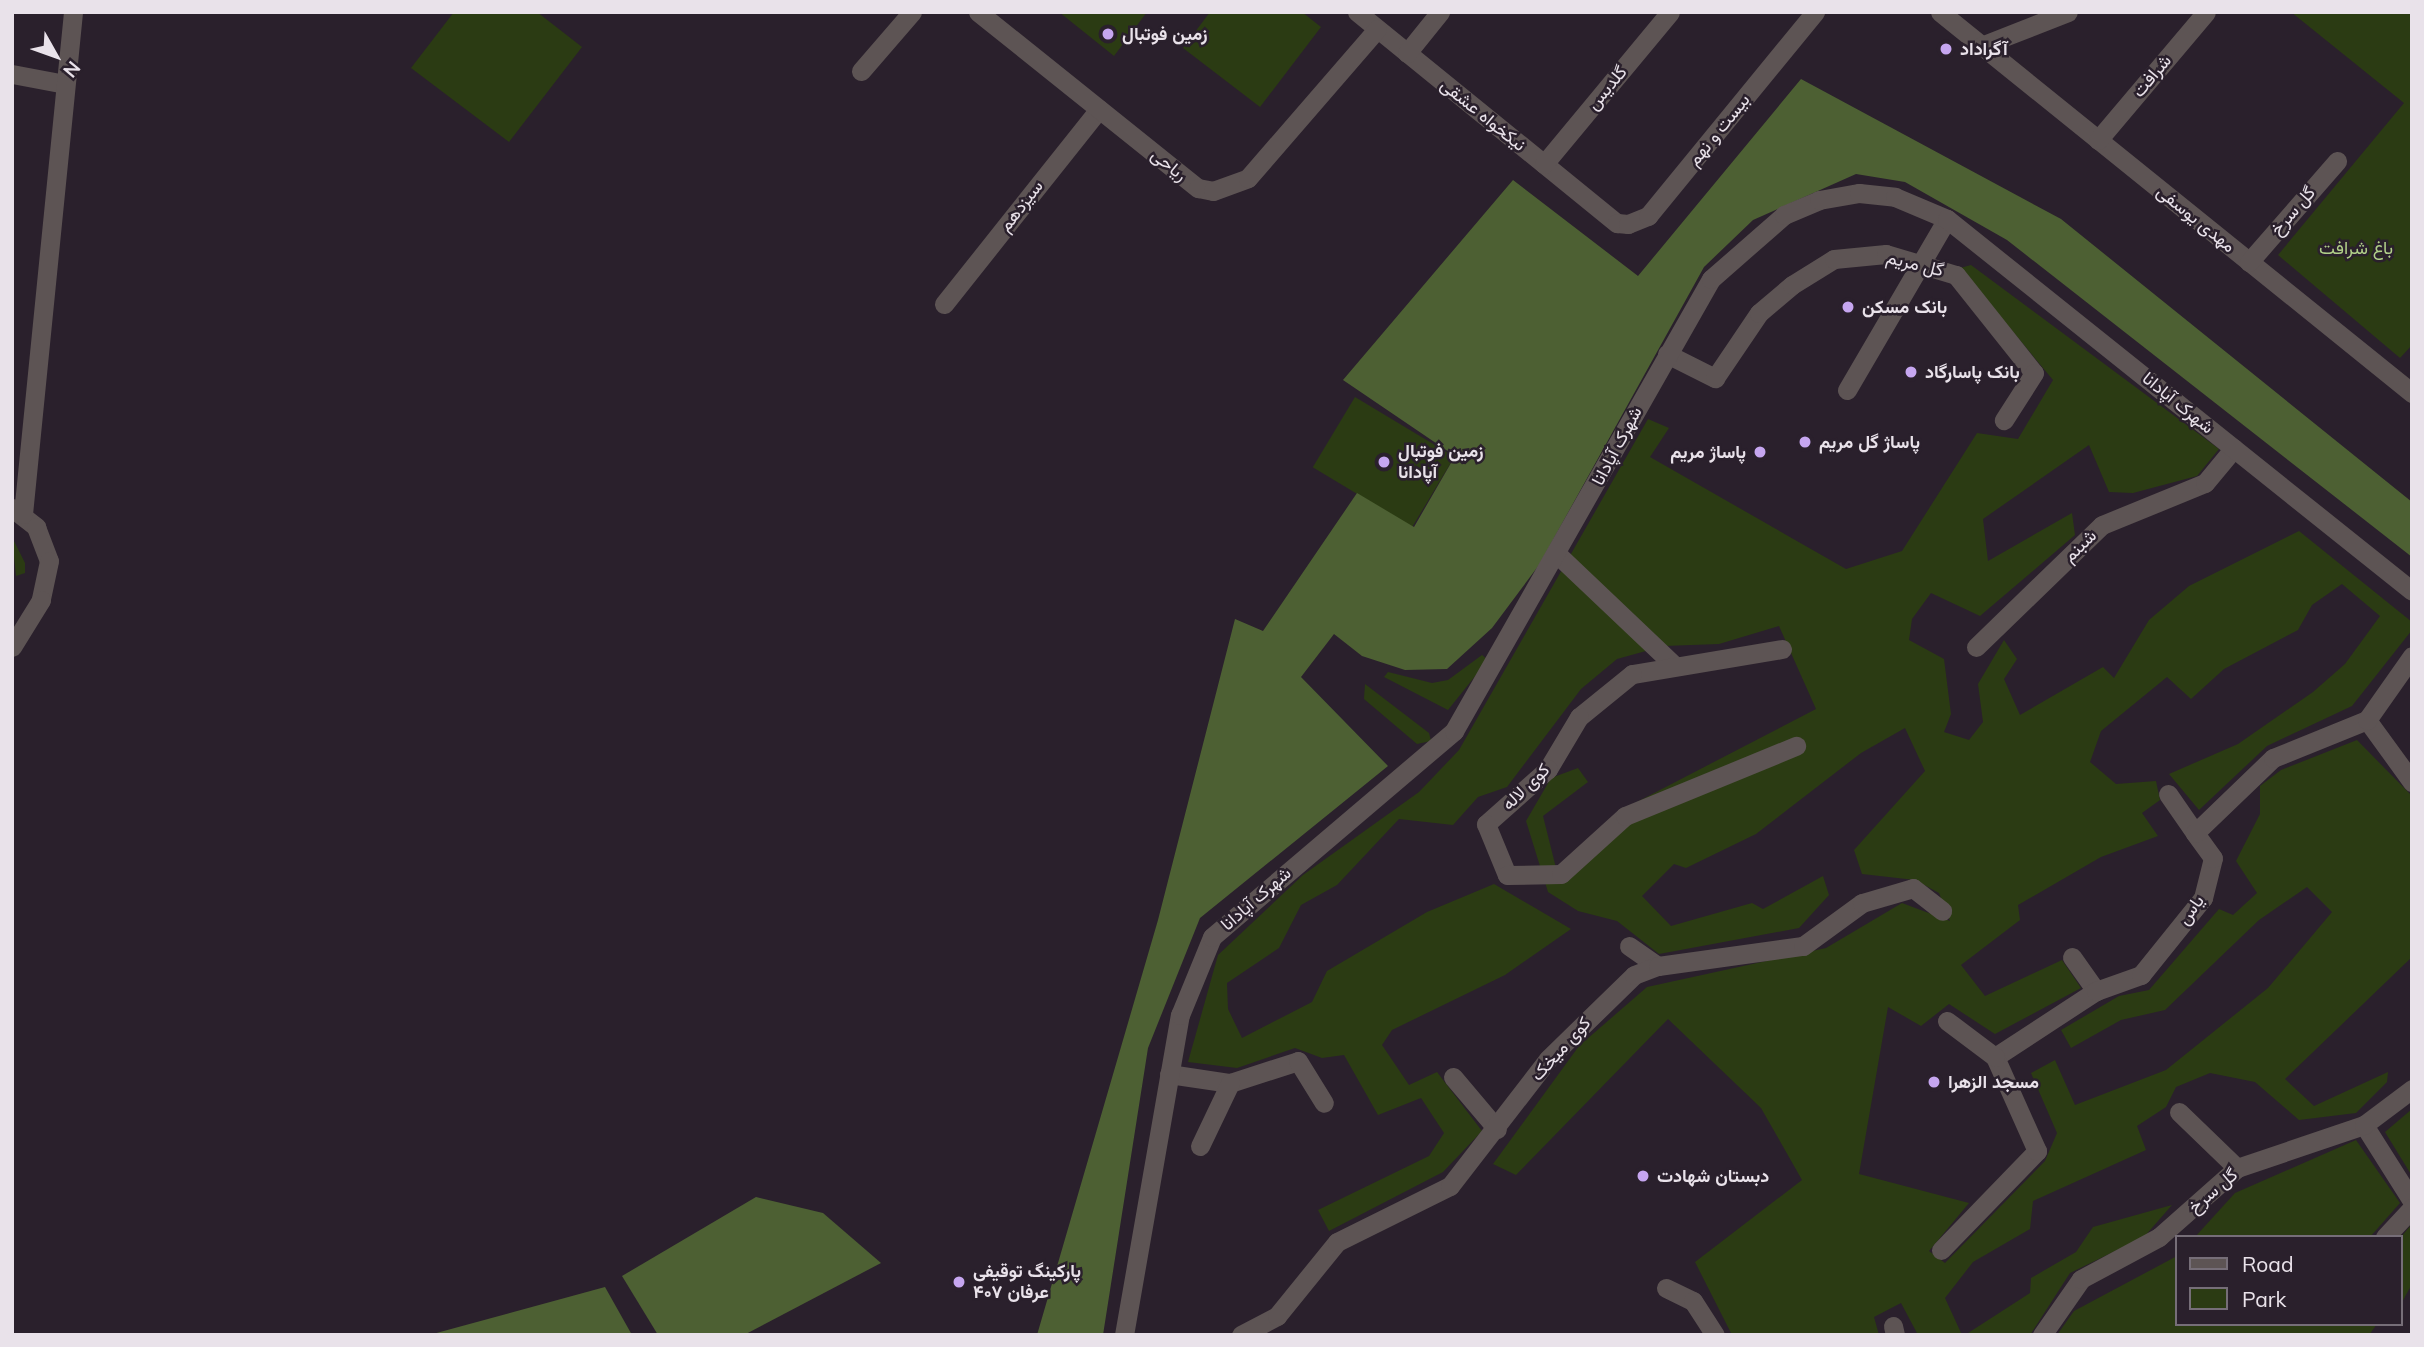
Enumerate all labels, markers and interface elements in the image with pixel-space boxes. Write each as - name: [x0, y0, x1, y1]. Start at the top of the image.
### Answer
- north arrow: [21, 21, 91, 91]
- place label: زمین فوتبال: [1122, 23, 1207, 45]
- marker: زمین فوتبال: [1100, 26, 1116, 42]
- place label: آگراداد: [1960, 38, 2008, 60]
- marker: آگراداد: [1938, 41, 1954, 57]
- street label: شرافت: [2128, 50, 2176, 102]
- text: N: [58, 56, 86, 83]
- street label: گلدیس: [1582, 61, 1632, 115]
- street label: نیکخواه عشقی: [1436, 74, 1530, 156]
- street label: بیست و نهم: [1683, 90, 1755, 170]
- street label: ریاحی: [1147, 144, 1191, 186]
- street label: سیزدهم: [994, 176, 1048, 236]
- street label: مهدی یوسفی: [2152, 181, 2240, 257]
- street label: گل سرخ: [2266, 182, 2320, 240]
- park label: باغ شرافت: [2319, 237, 2393, 259]
- street label: گل مریم: [1884, 246, 1946, 282]
- place label: بانک مسکن: [1862, 296, 1947, 318]
- marker: بانک مسکن: [1840, 299, 1856, 315]
- place label: بانک پاسارگاد: [1925, 361, 2020, 383]
- marker: بانک پاسارگاد: [1903, 364, 1919, 380]
- street label: شهرک آپادانا: [2138, 368, 2218, 438]
- street label: شهرک آپادانا: [1587, 403, 1647, 489]
- place label: پاساژ گل مریم: [1819, 431, 1920, 453]
- marker: پاساژ گل مریم: [1797, 434, 1813, 450]
- place label: زمین فوتبال آپادانا: [1398, 441, 1483, 484]
- place label: پاساژ مریم: [1670, 441, 1746, 463]
- marker: پاساژ مریم: [1752, 444, 1768, 460]
- marker: زمین فوتبال آپادانا: [1376, 454, 1392, 470]
- street label: شبنم: [2059, 525, 2101, 567]
- street label: کوی لاله: [1498, 759, 1554, 815]
- street label: شهرک آپادانا: [1216, 863, 1296, 935]
- street label: یاس: [2173, 891, 2209, 929]
- street label: کوی میخک: [1527, 1013, 1595, 1085]
- place label: مسجد الزهرا: [1948, 1071, 2039, 1093]
- marker: مسجد الزهرا: [1926, 1074, 1942, 1090]
- street label: گل سرخ: [2184, 1164, 2242, 1218]
- place label: دبستان شهادت: [1657, 1165, 1769, 1187]
- marker: دبستان شهادت: [1635, 1168, 1651, 1184]
- legend: [2176, 1235, 2403, 1326]
- text: Road: [2242, 1251, 2293, 1277]
- place label: پارکینگ توقیفی عرفان ۴۰۷: [973, 1261, 1081, 1304]
- marker: پارکینگ توقیفی عرفان ۴۰۷: [951, 1274, 967, 1290]
- text: Park: [2242, 1286, 2286, 1312]

